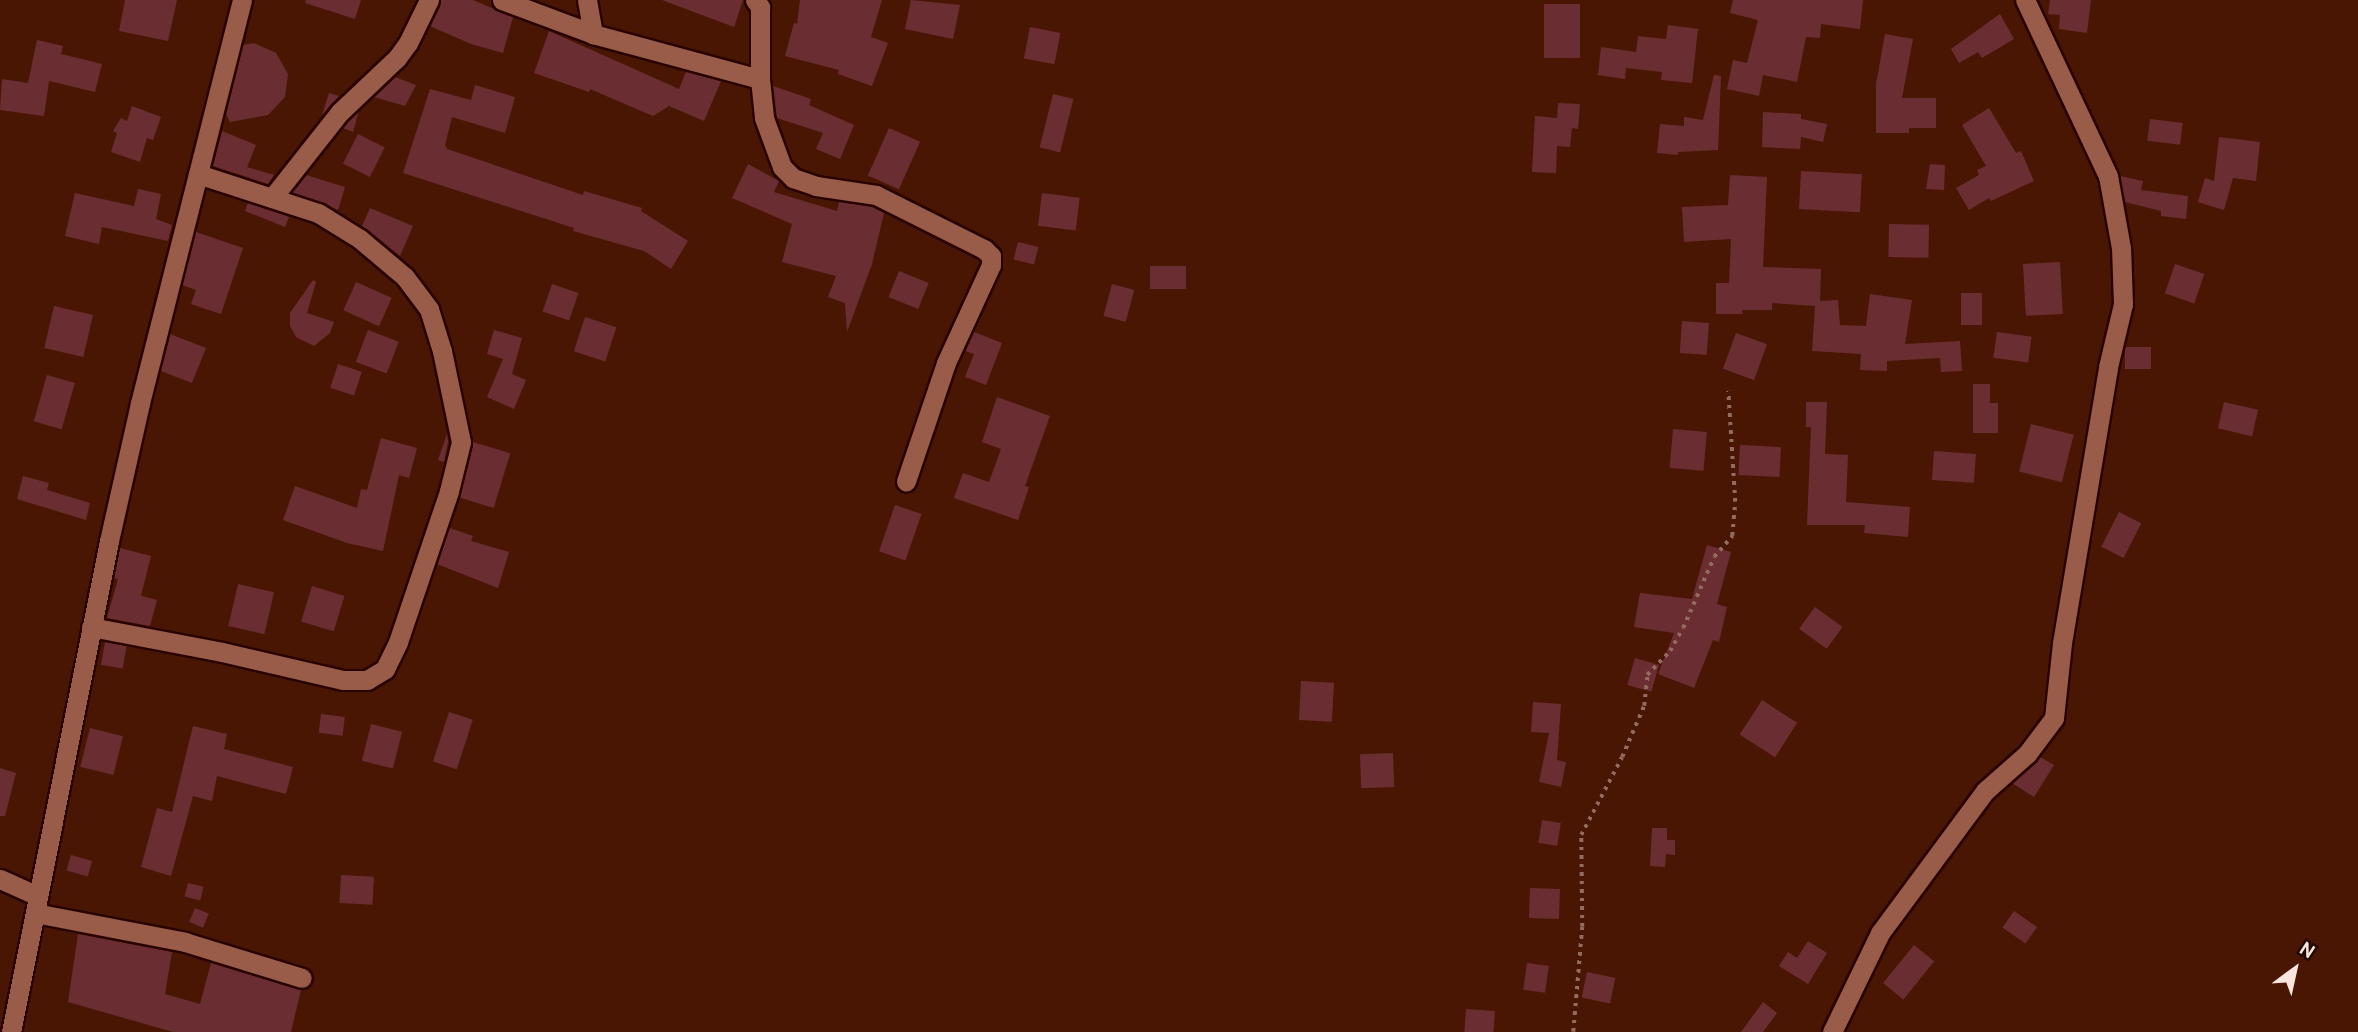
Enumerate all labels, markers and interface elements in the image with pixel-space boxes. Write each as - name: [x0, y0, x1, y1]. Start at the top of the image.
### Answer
- north arrow: [2260, 934, 2330, 1004]
- text: N: [2294, 938, 2319, 965]

